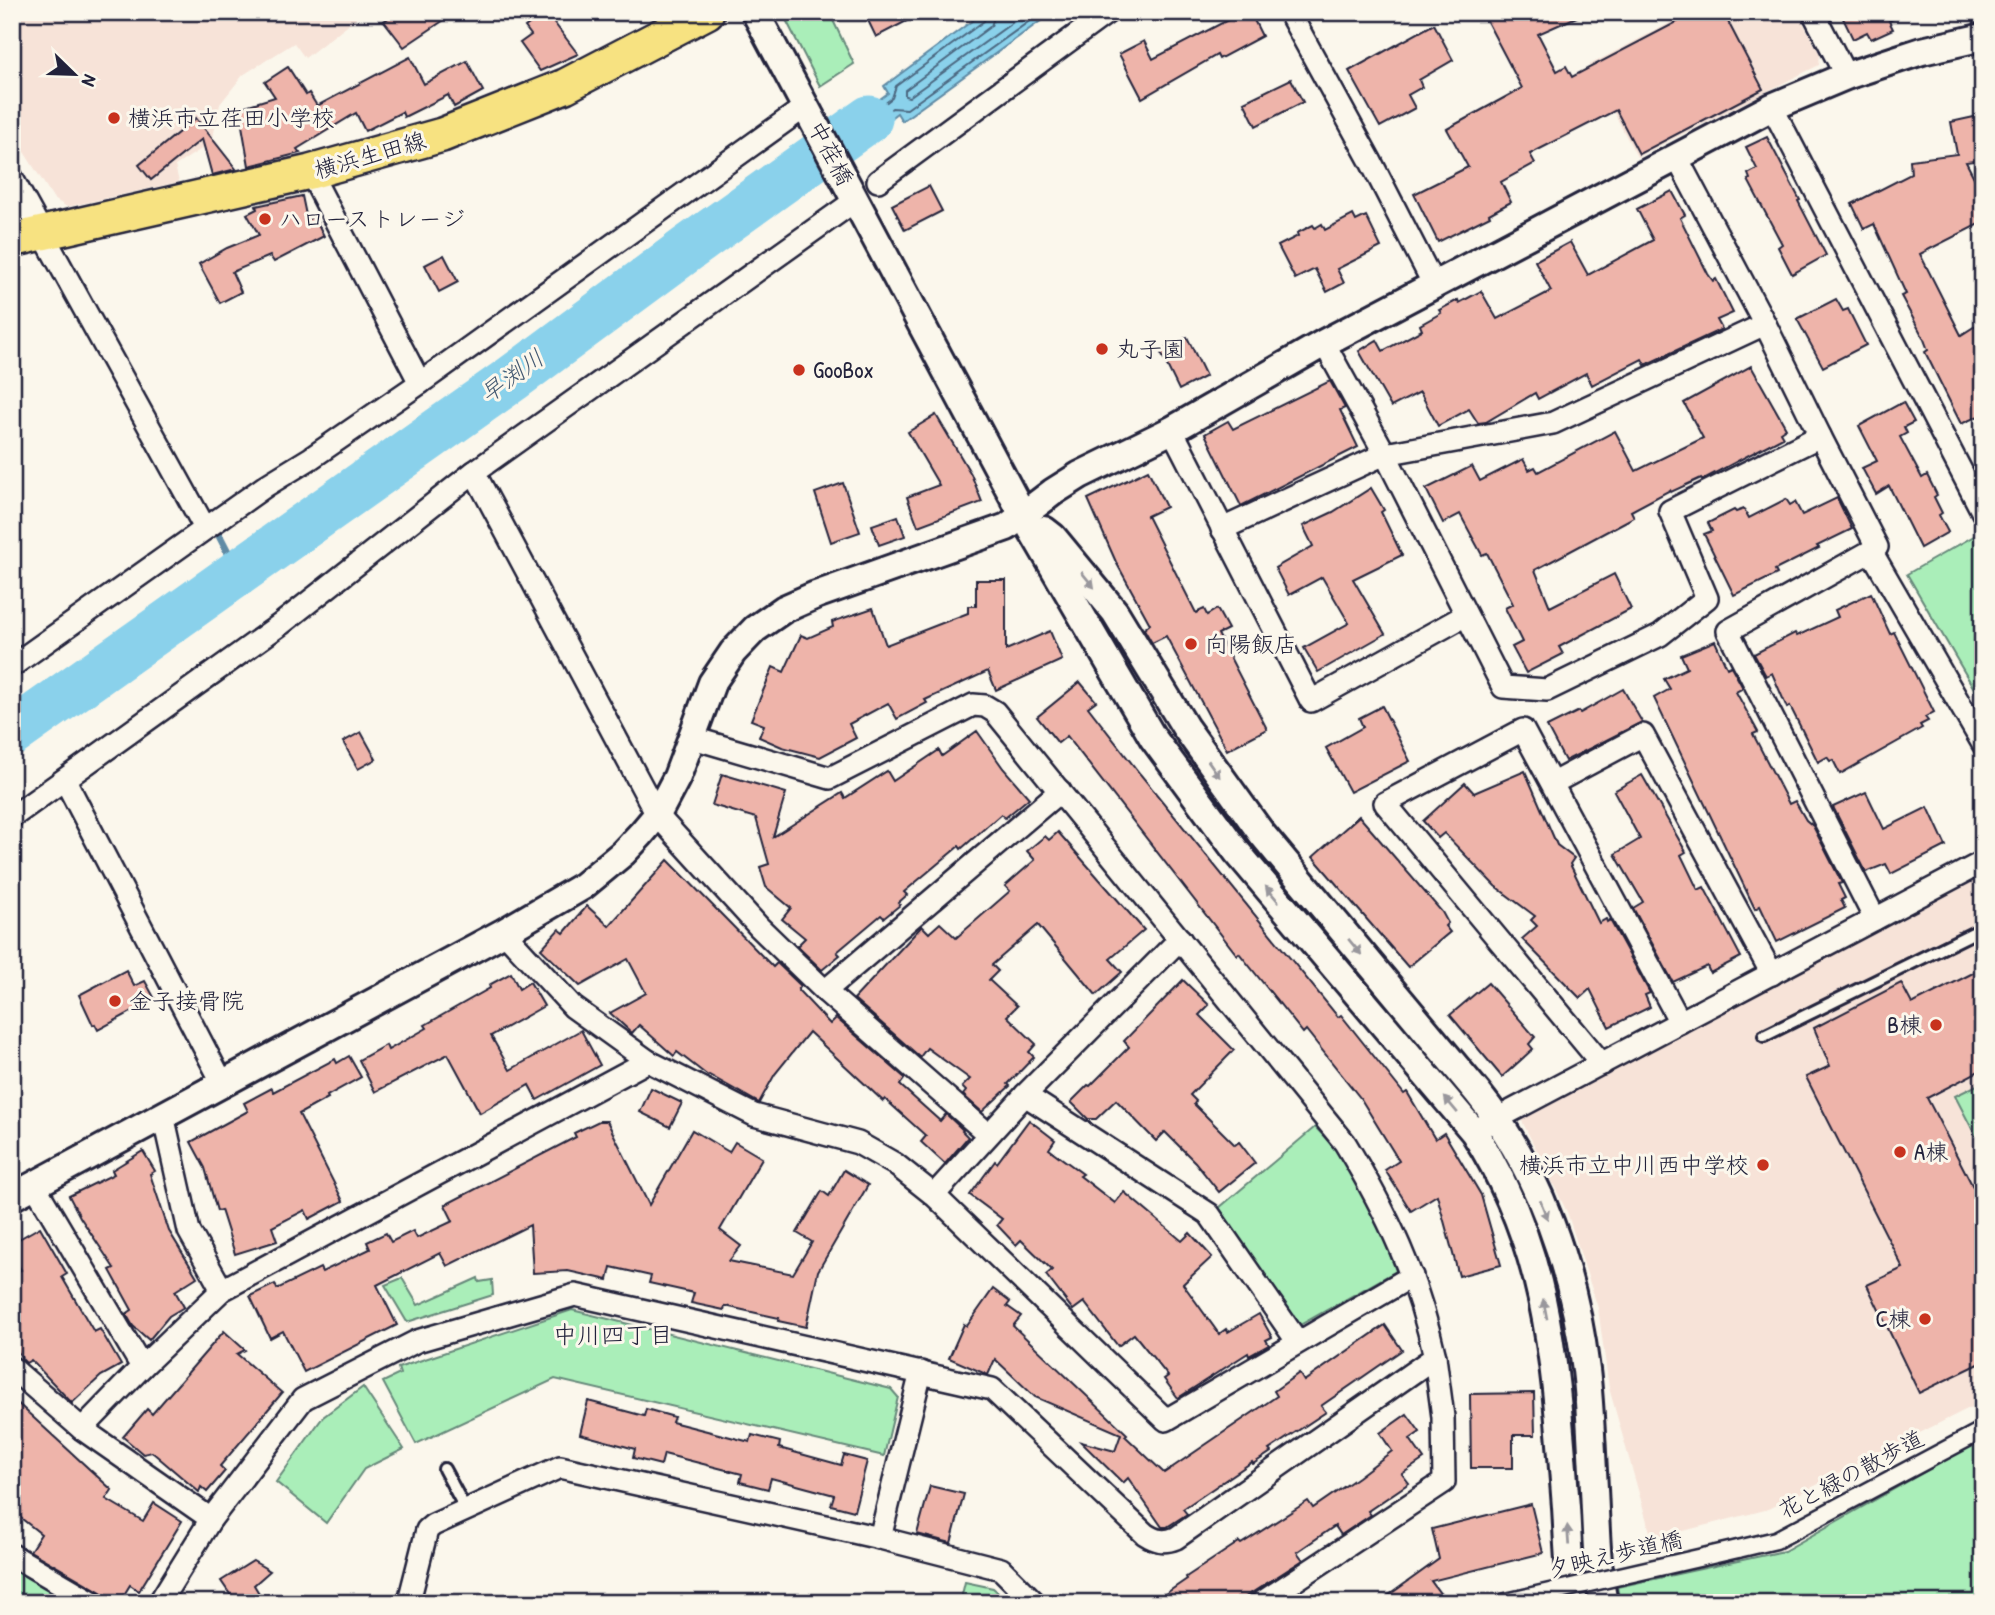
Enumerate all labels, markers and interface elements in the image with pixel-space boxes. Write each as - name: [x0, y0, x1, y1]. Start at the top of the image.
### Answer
- north arrow: [38, 38, 108, 108]
- text: N: [76, 71, 104, 90]
- place label: 横浜市立荏田小学校: [128, 102, 335, 133]
- marker: 横浜市立荏田小学校: [106, 110, 122, 126]
- street label: 中荏橋: [802, 115, 861, 191]
- street label: 横浜生田線: [310, 124, 429, 185]
- place label: ハローストレージ: [279, 203, 465, 234]
- marker: ハローストレージ: [257, 211, 273, 227]
- place label: 丸子園: [1116, 333, 1185, 364]
- water label: 早渕川: [473, 341, 550, 409]
- marker: 丸子園: [1094, 341, 1110, 357]
- place label: GooBox: [813, 354, 874, 385]
- marker: GooBox: [791, 362, 807, 378]
- one-way arrow: [1080, 571, 1095, 588]
- place label: 向陽飯店: [1205, 628, 1297, 659]
- marker: 向陽飯店: [1183, 636, 1199, 652]
- one-way arrow: [1207, 760, 1221, 778]
- one-way arrow: [1265, 885, 1280, 902]
- one-way arrow: [1348, 938, 1363, 956]
- place label: 金子接骨院: [129, 985, 244, 1016]
- marker: 金子接骨院: [107, 993, 123, 1009]
- place label: B棟: [1887, 1009, 1922, 1040]
- marker: B棟: [1928, 1017, 1944, 1033]
- one-way arrow: [1444, 1096, 1459, 1113]
- place label: A棟: [1914, 1136, 1948, 1167]
- marker: A棟: [1892, 1144, 1908, 1160]
- place label: 横浜市立中川西中学校: [1519, 1149, 1749, 1180]
- marker: 横浜市立中川西中学校: [1755, 1157, 1771, 1173]
- one-way arrow: [1538, 1199, 1549, 1220]
- one-way arrow: [1539, 1298, 1550, 1320]
- place label: C棟: [1875, 1303, 1911, 1334]
- marker: C棟: [1917, 1311, 1933, 1327]
- district label: 中川四丁目: [553, 1318, 673, 1350]
- street label: 花と緑の散歩道: [1772, 1422, 1929, 1525]
- street label: 夕映え歩道橋: [1544, 1523, 1686, 1584]
- one-way arrow: [1562, 1524, 1573, 1546]

